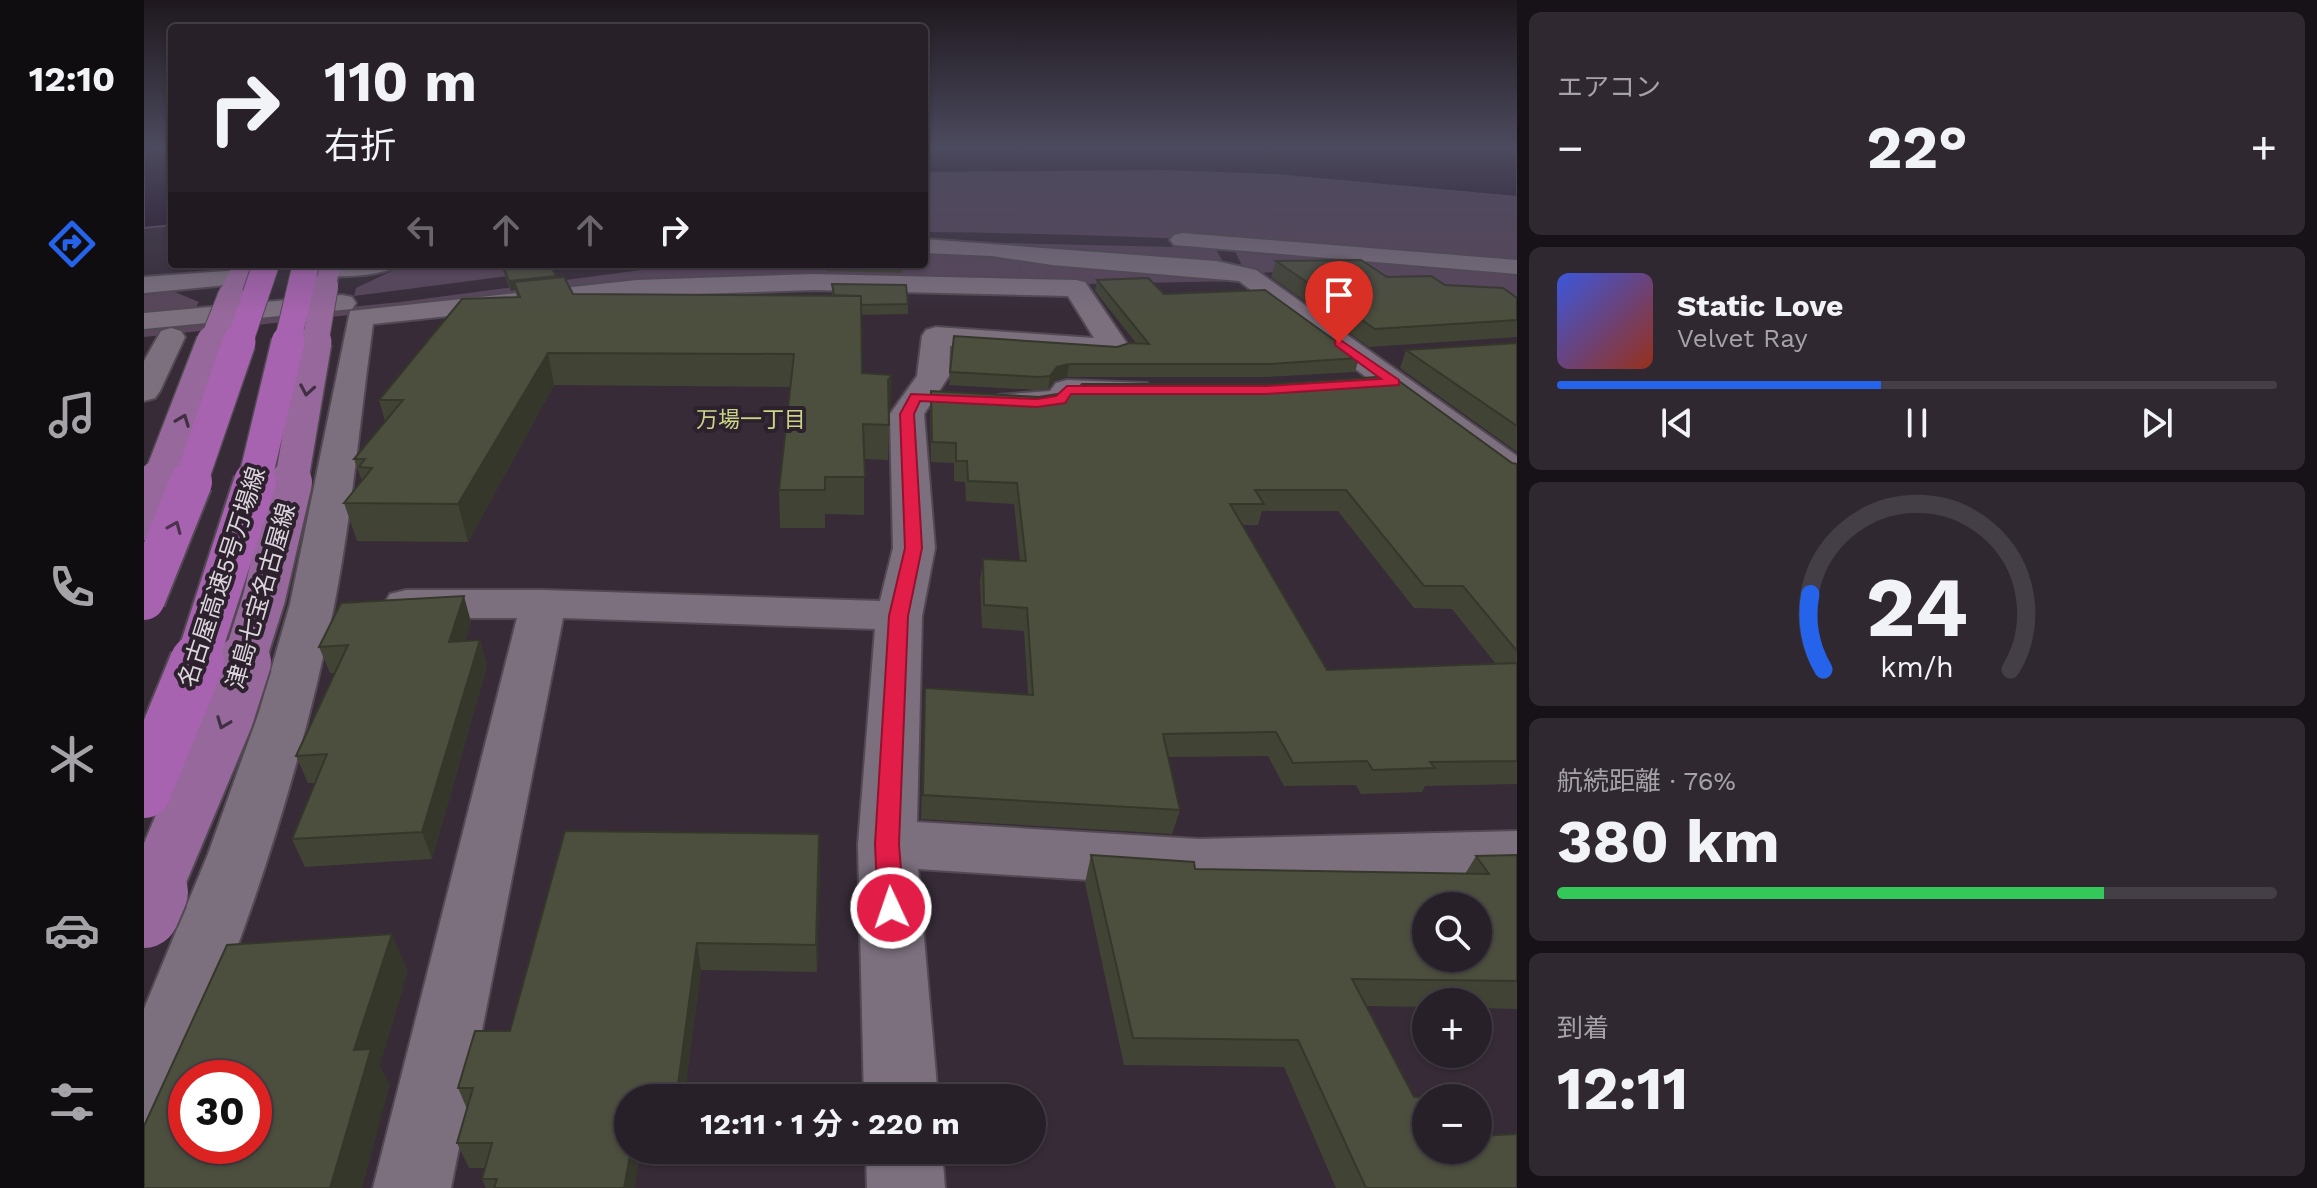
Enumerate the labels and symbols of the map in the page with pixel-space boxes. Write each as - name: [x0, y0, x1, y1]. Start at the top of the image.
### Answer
- pin: [1305, 261, 1373, 343]
- one-way arrow: [299, 383, 316, 397]
- district label: 万場一丁目: [696, 407, 806, 432]
- one-way arrow: [173, 414, 190, 428]
- street label: 名古屋高速5号万場線: [173, 463, 271, 691]
- street label: 津島七宝名古屋線: [221, 500, 301, 692]
- one-way arrow: [165, 521, 181, 536]
- one-way arrow: [216, 715, 233, 729]
- position arrow: [849, 866, 933, 950]
- speed limit sign: 30: [168, 1060, 272, 1164]

